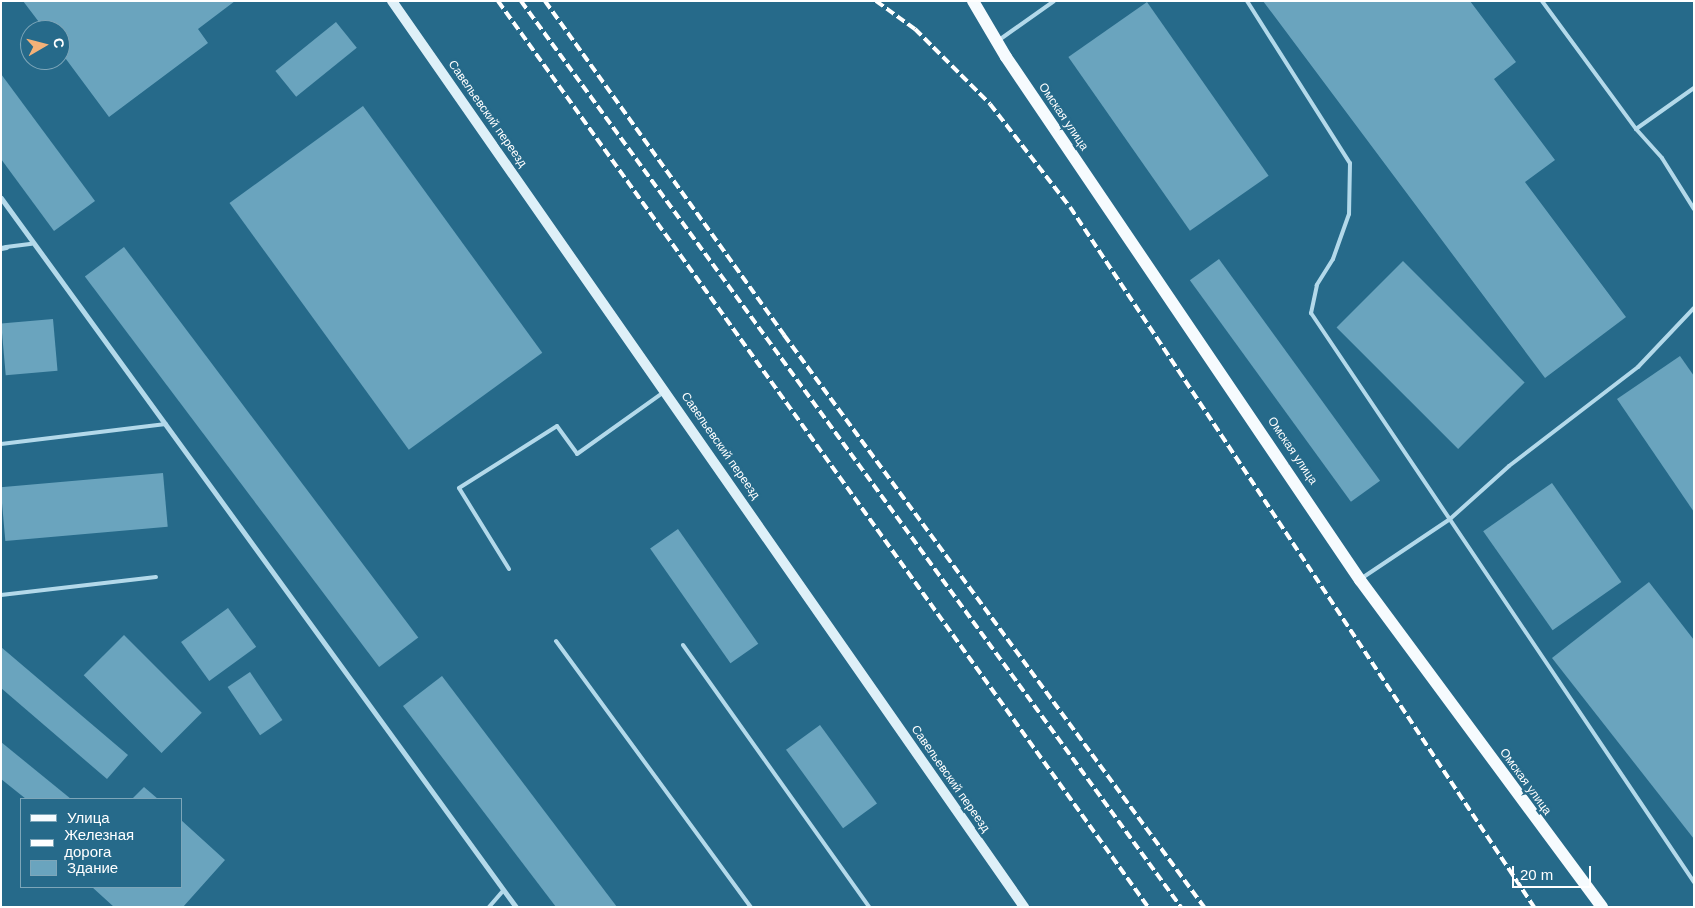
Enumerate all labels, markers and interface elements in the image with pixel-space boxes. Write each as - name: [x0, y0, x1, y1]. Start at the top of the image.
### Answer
- north arrow: [20, 20, 70, 70]
- text: С: [50, 37, 67, 49]
- street label: Савельевский переезд: [445, 58, 529, 170]
- street label: Омская улица: [1035, 80, 1091, 154]
- street label: Савельевский переезд: [678, 390, 762, 502]
- street label: Омская улица: [1264, 414, 1320, 488]
- street label: Савельевский переезд: [908, 723, 992, 835]
- street label: Омская улица: [1496, 746, 1554, 818]
- legend: [20, 798, 182, 888]
- text: Улица: [67, 809, 110, 826]
- text: Железная дорога: [64, 826, 134, 860]
- scale bar: [1515, 856, 1594, 888]
- text: Здание: [67, 859, 118, 876]
- text: 20 m: [1520, 866, 1553, 883]

